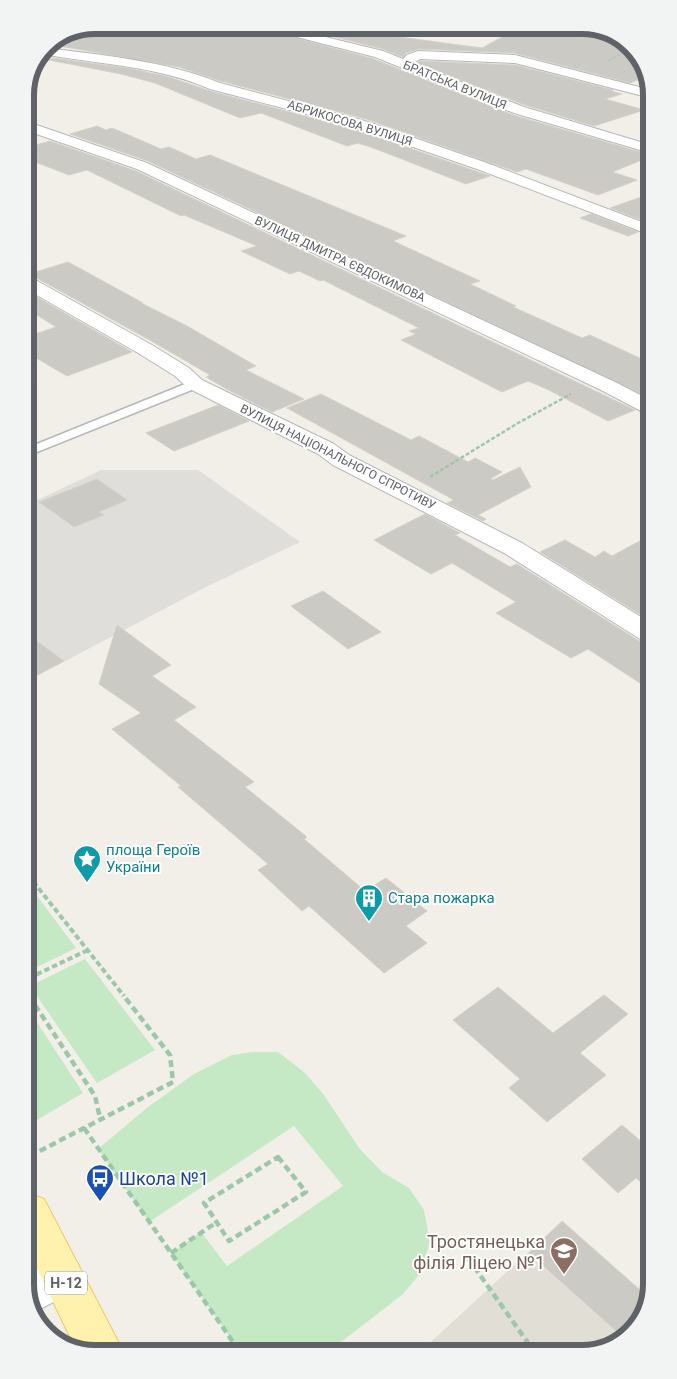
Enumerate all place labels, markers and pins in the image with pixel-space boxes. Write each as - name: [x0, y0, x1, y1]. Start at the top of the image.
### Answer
- place label: площа Героїв України: [106, 841, 200, 876]
- place icon: площа Героїв України: [72, 844, 102, 883]
- building icon: Стара пожарка: [354, 883, 384, 922]
- place label: Стара пожарка: [388, 889, 495, 907]
- bus stop icon: Школа №1: [85, 1163, 115, 1202]
- place label: Школа №1: [119, 1168, 209, 1189]
- place label: Тростянецька філія Ліцею №1: [413, 1231, 545, 1273]
- school or university icon: Тростянецька філія Ліцею №1: [549, 1236, 579, 1275]

